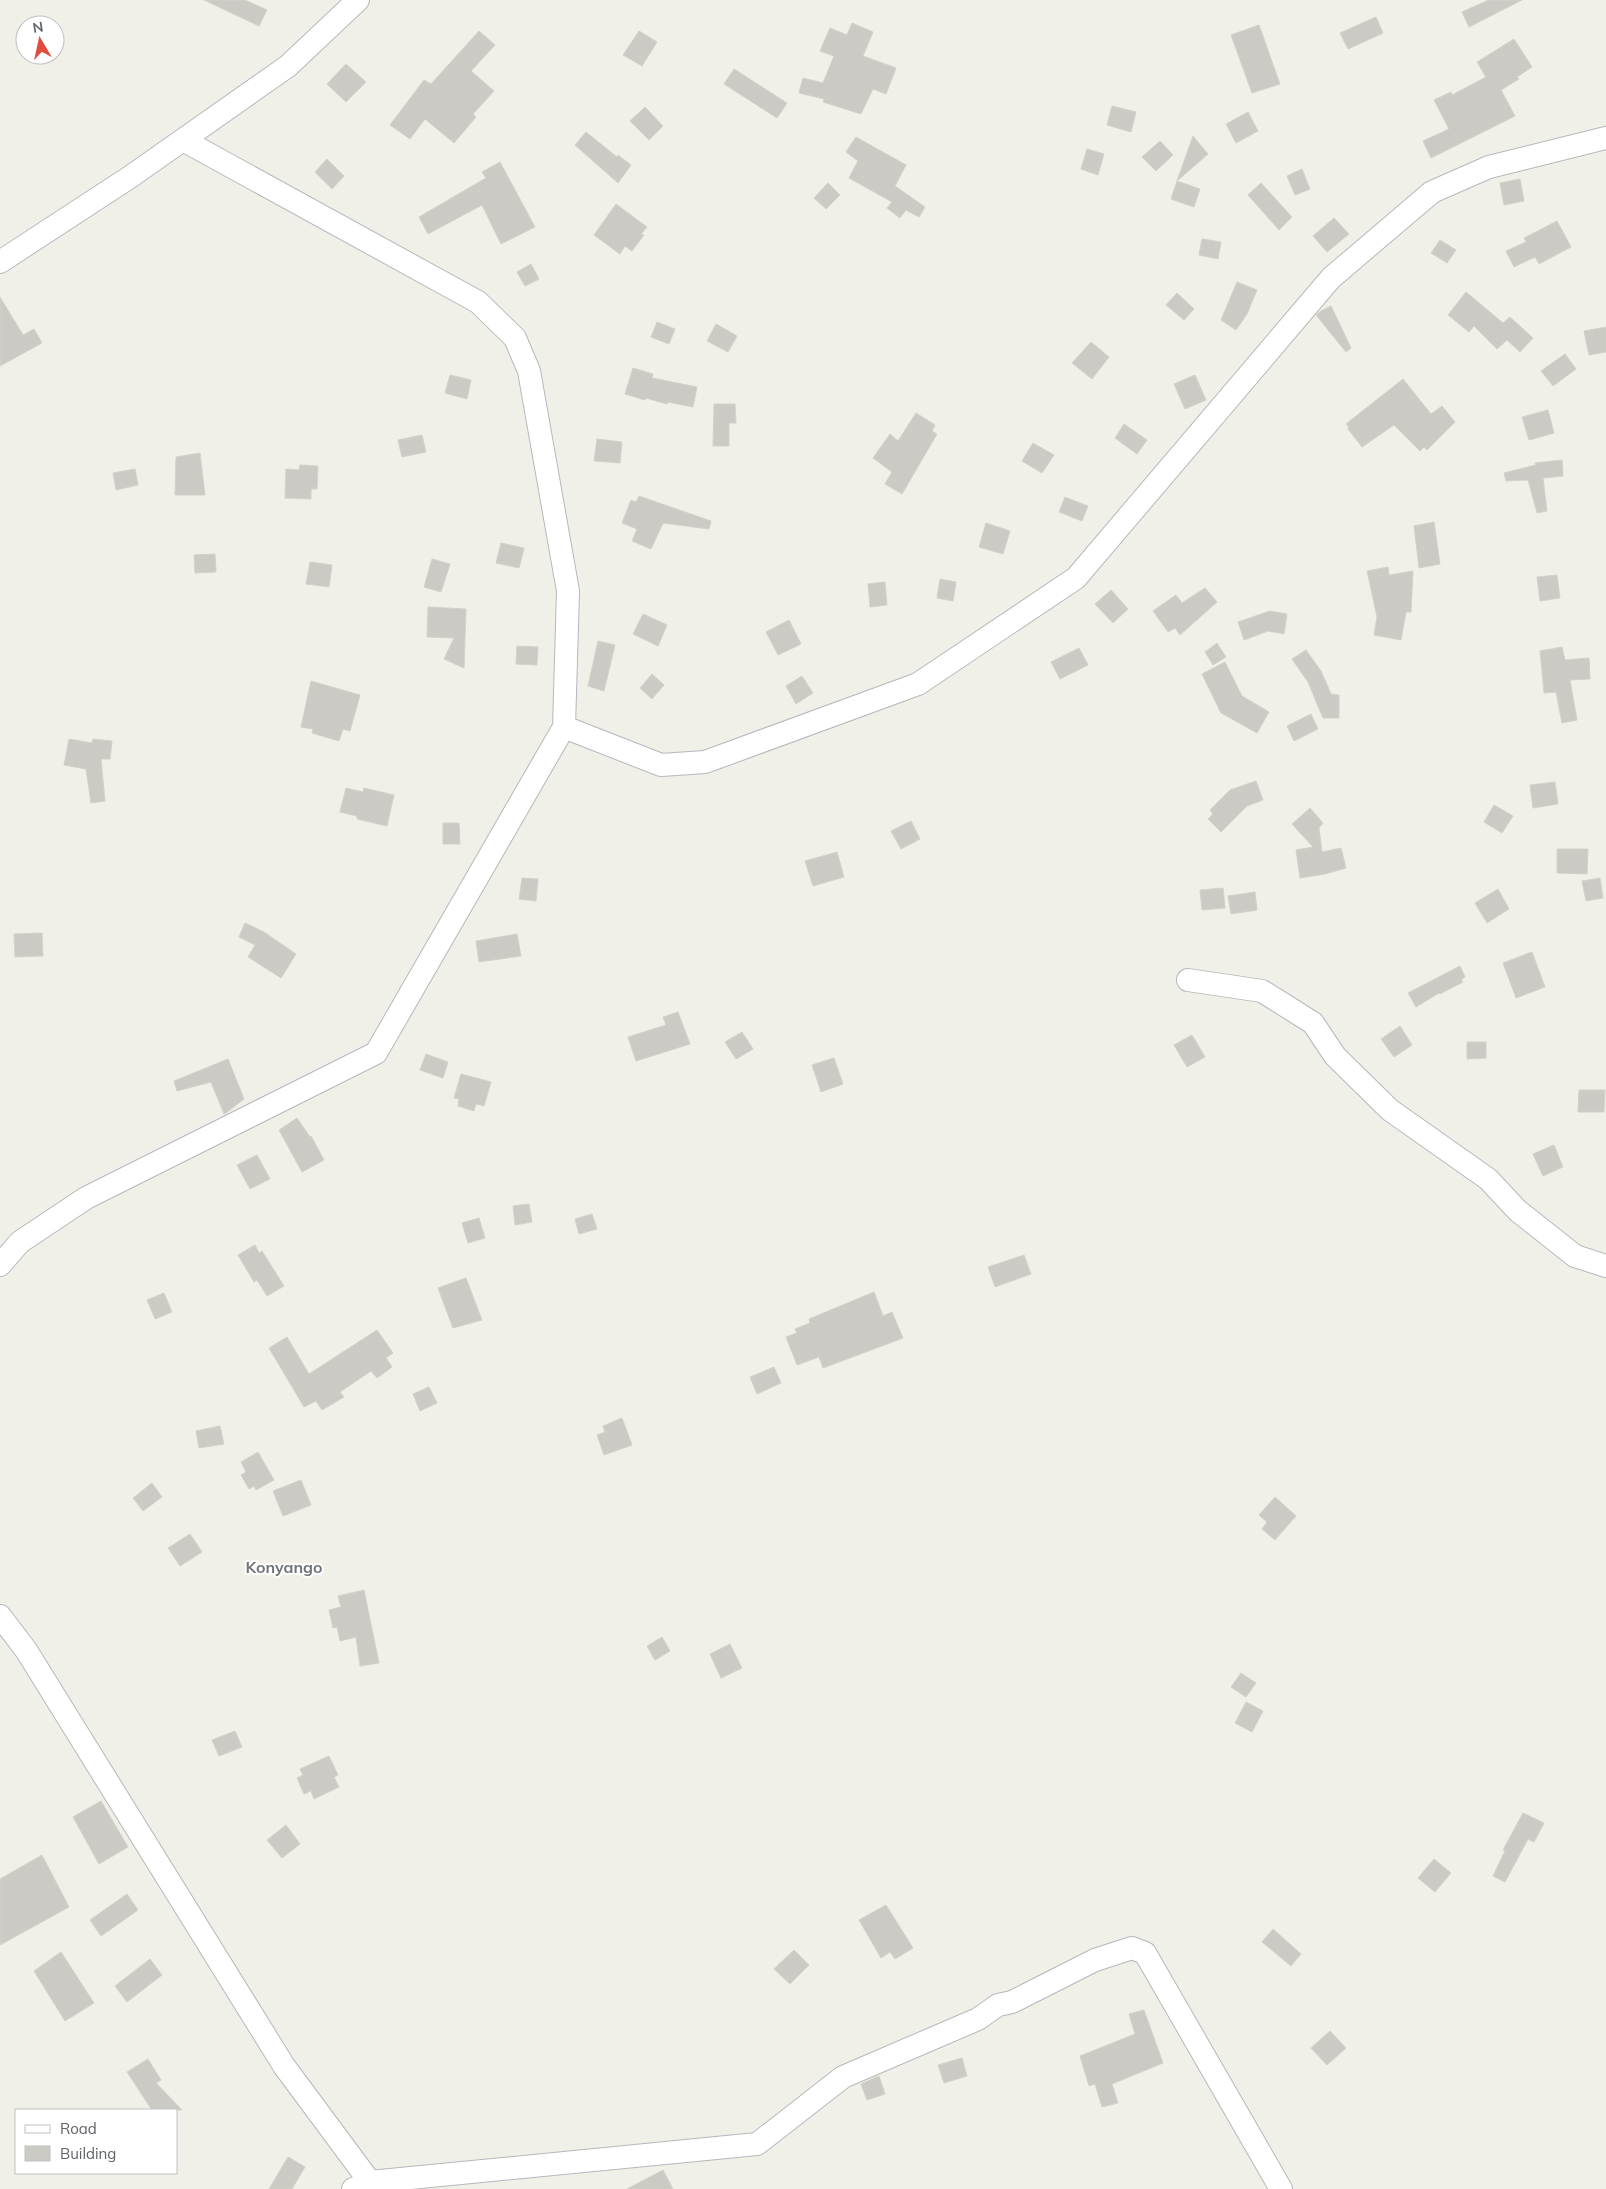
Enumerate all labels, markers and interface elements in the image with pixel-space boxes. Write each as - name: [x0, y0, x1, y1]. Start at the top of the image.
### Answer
- north arrow: [15, 15, 65, 65]
- text: N: [31, 17, 45, 37]
- district label: Konyango: [245, 1557, 323, 1577]
- legend: [15, 2109, 178, 2174]
- text: Road: [60, 2119, 97, 2138]
- text: Building: [60, 2144, 116, 2163]

